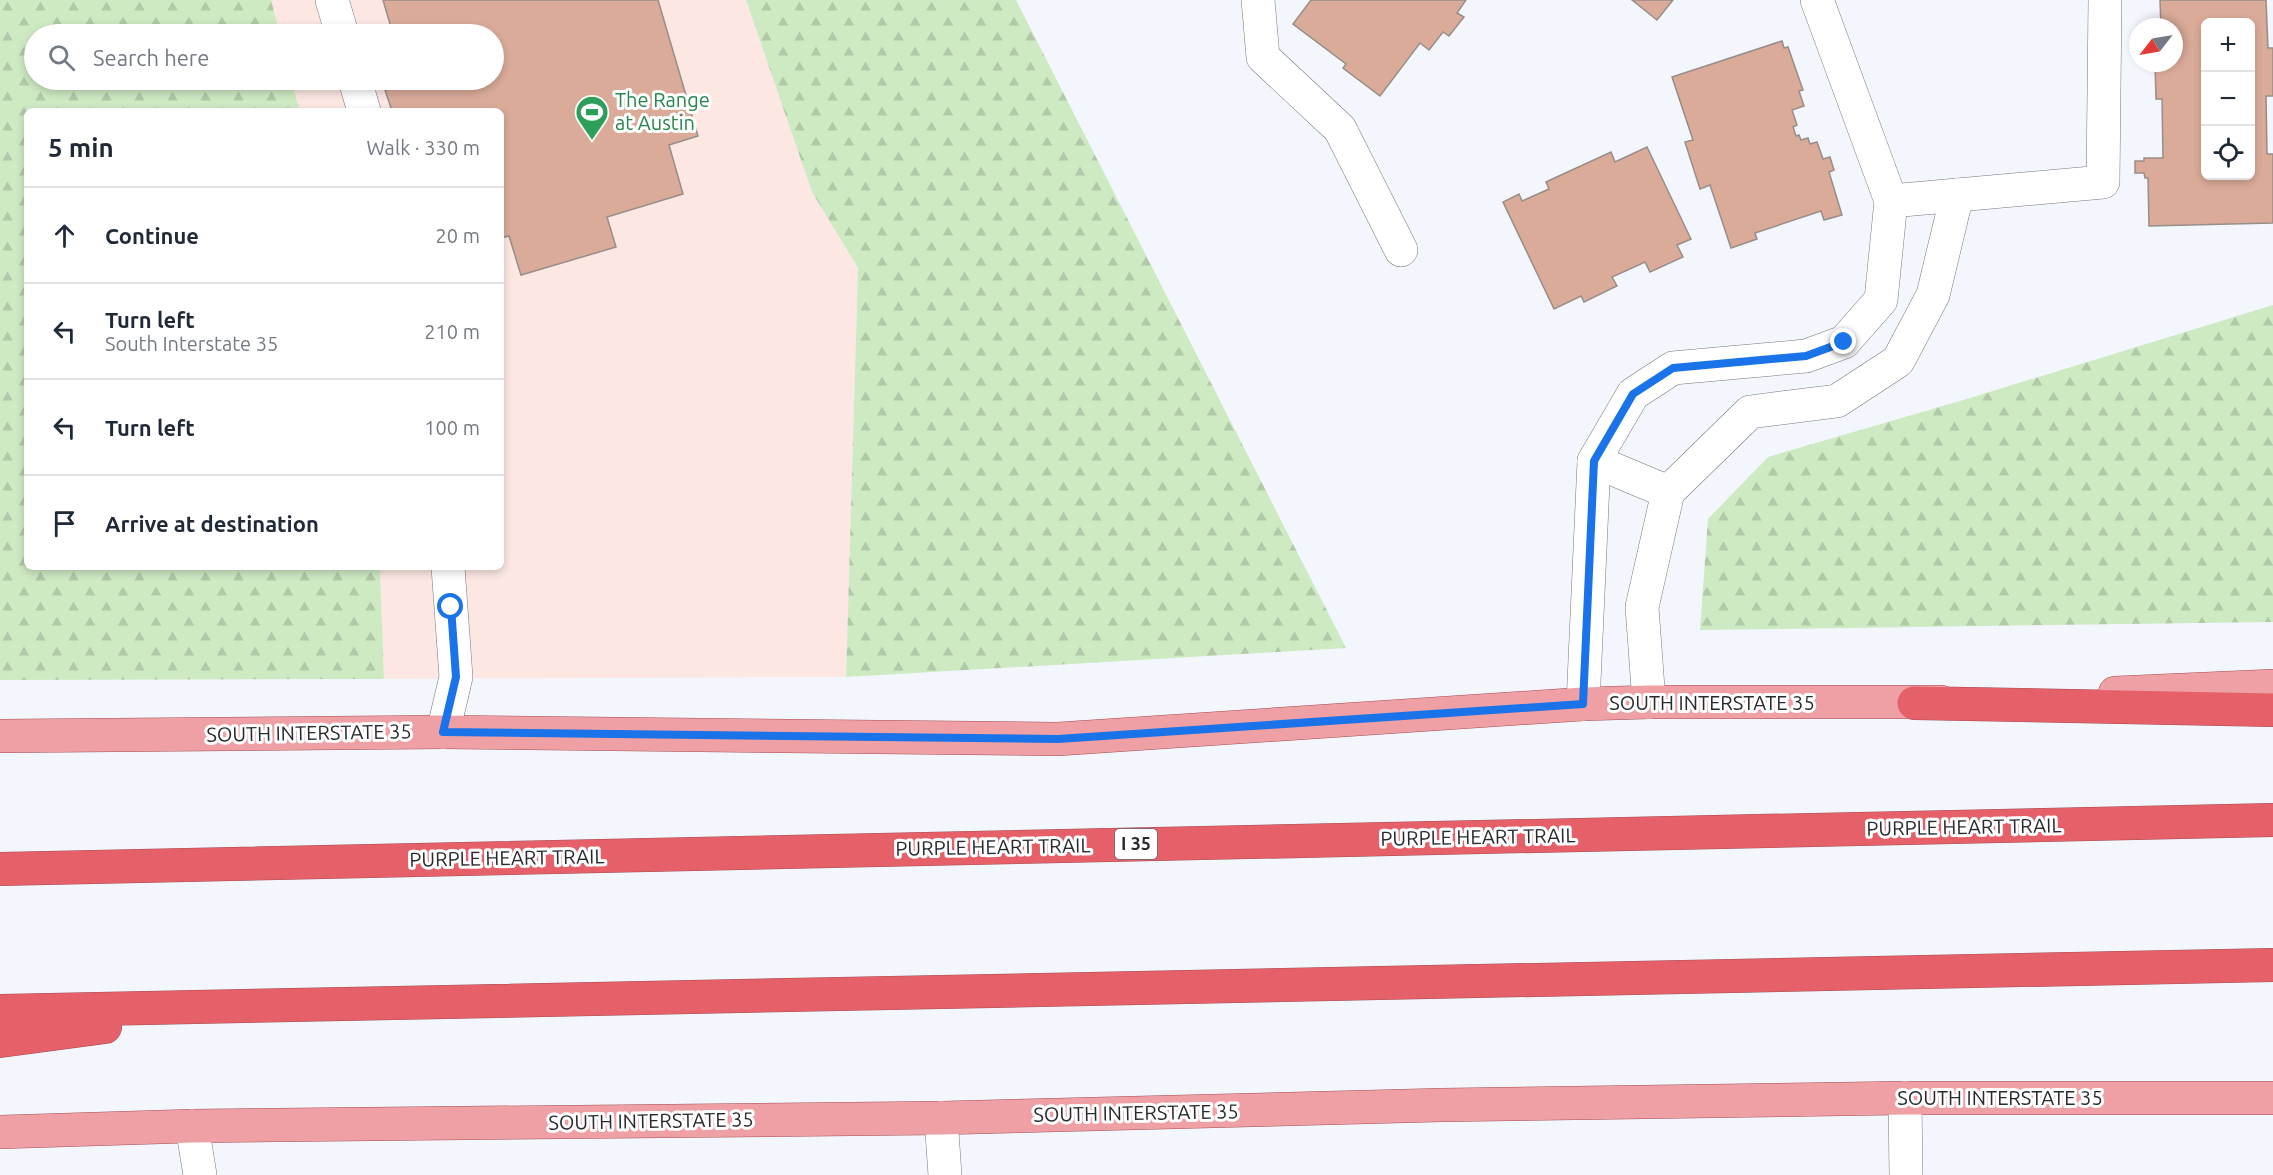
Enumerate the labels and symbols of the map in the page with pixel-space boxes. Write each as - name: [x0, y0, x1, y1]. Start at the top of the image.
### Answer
- north arrow: [2129, 18, 2183, 72]
- place label: The Range at Austin: [615, 88, 710, 134]
- sports icon: The Range at Austin: [574, 94, 610, 141]
- route end: [1830, 328, 1856, 354]
- route start: [437, 593, 463, 619]
- street label: SOUTH INTERSTATE 35: [1609, 691, 1815, 714]
- street label: SOUTH INTERSTATE 35: [206, 719, 412, 746]
- street label: PURPLE HEART TRAIL: [1866, 813, 2062, 840]
- street label: PURPLE HEART TRAIL: [1380, 823, 1576, 850]
- road number: I 35: [1115, 829, 1157, 859]
- street label: PURPLE HEART TRAIL: [895, 833, 1091, 860]
- street label: PURPLE HEART TRAIL: [409, 844, 605, 871]
- street label: SOUTH INTERSTATE 35: [1897, 1086, 2103, 1109]
- street label: SOUTH INTERSTATE 35: [1033, 1099, 1239, 1126]
- street label: SOUTH INTERSTATE 35: [548, 1107, 754, 1134]

